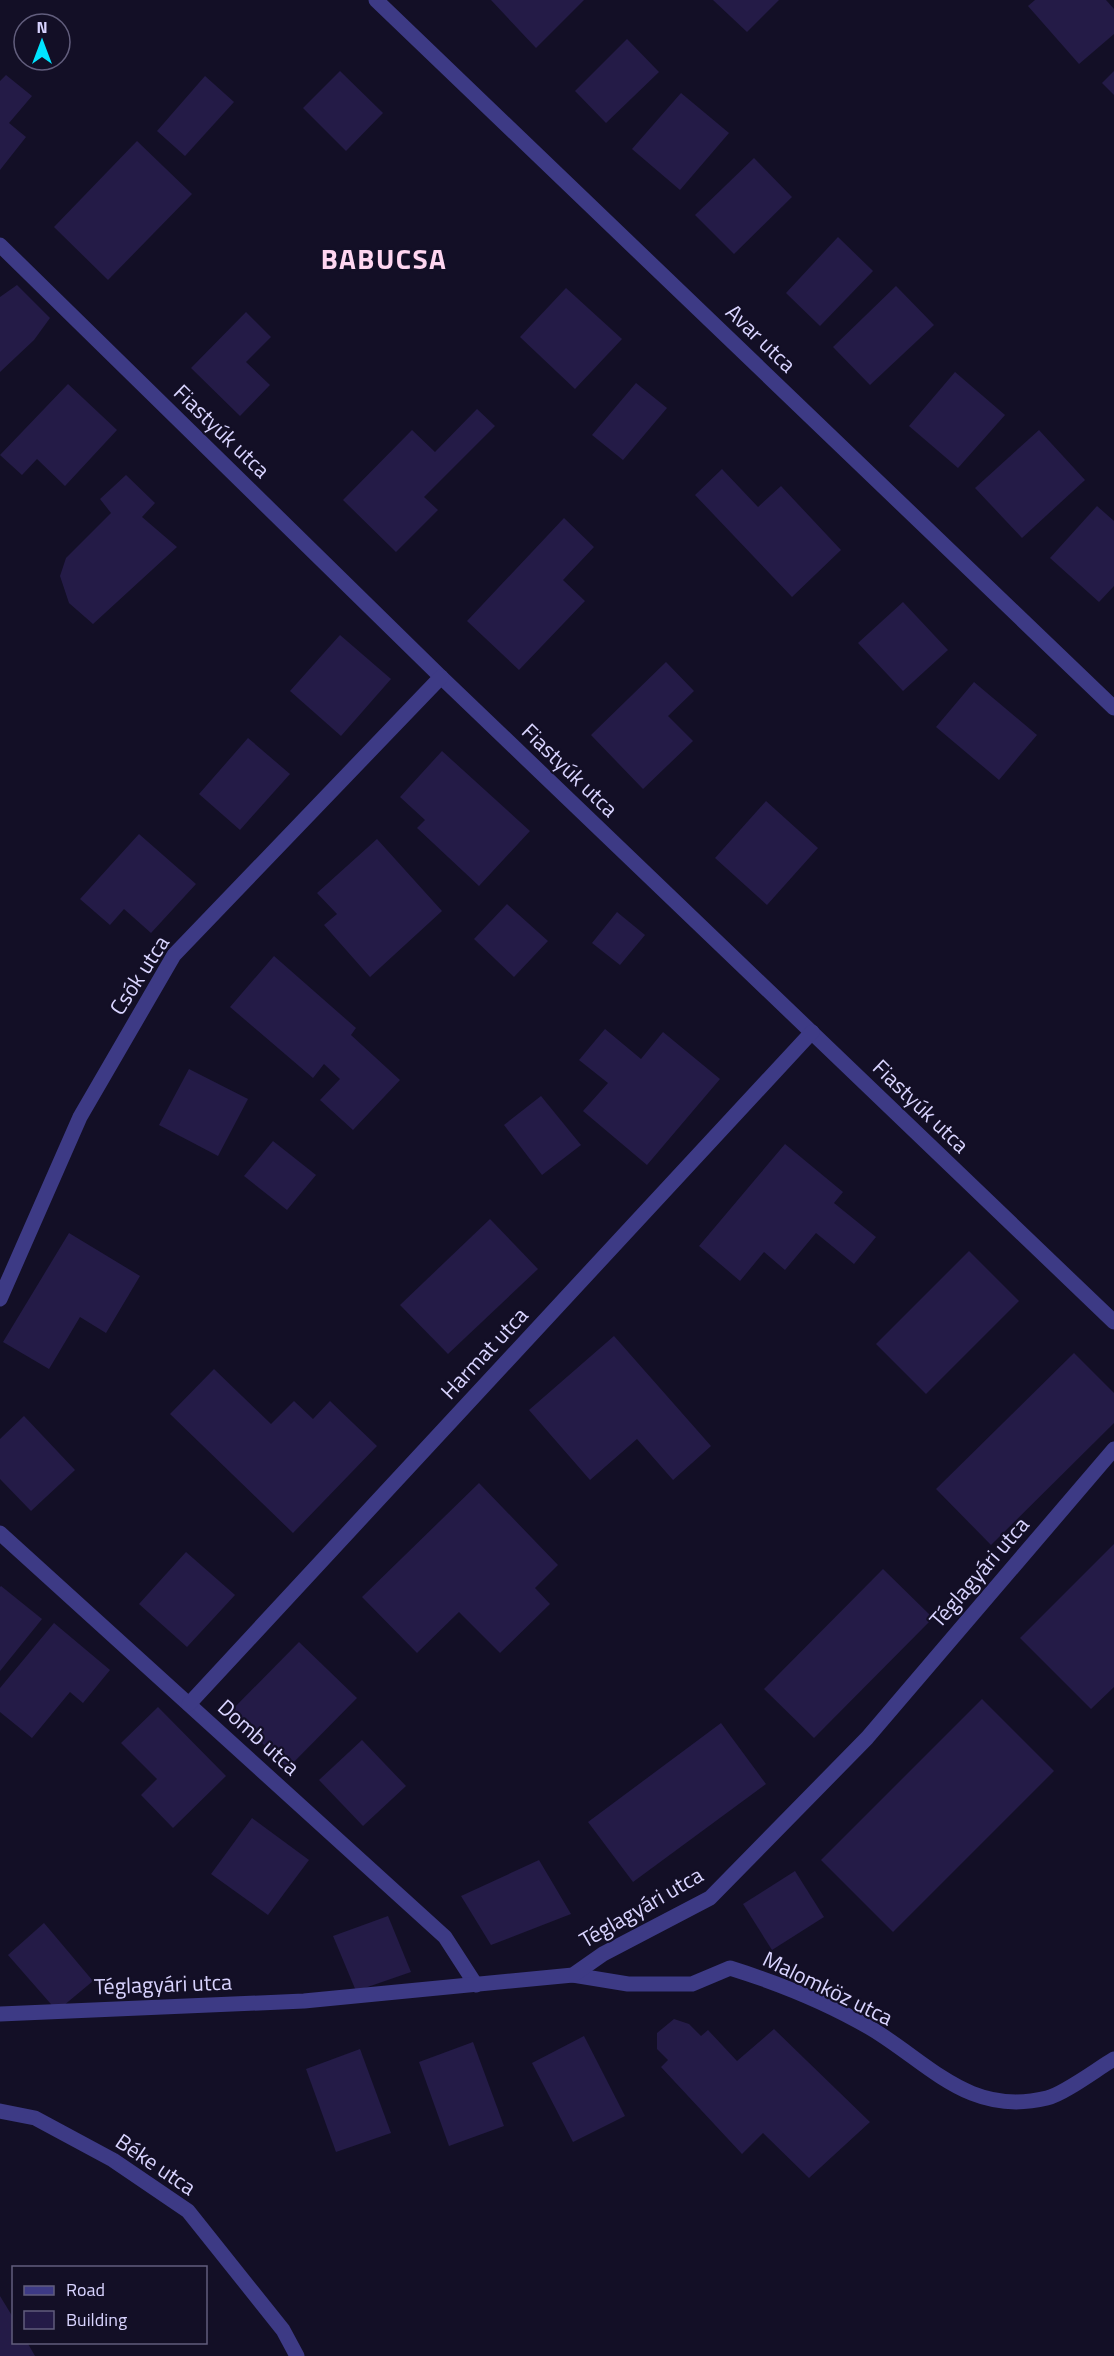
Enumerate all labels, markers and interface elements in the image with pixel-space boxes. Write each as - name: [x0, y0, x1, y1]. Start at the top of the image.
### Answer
- north arrow: [12, 12, 72, 72]
- text: N: [36, 15, 48, 39]
- district label: BABUCSA: [321, 237, 447, 280]
- street label: Avar utca: [718, 296, 804, 380]
- street label: Fiastyúk utca: [166, 376, 278, 486]
- street label: Fiastyúk utca: [514, 715, 626, 825]
- street label: Csók utca: [100, 928, 178, 1022]
- street label: Fiastyúk utca: [865, 1051, 977, 1161]
- street label: Harmat utca: [432, 1299, 536, 1407]
- street label: Téglagyári utca: [921, 1509, 1037, 1635]
- street label: Domb utca: [210, 1691, 308, 1783]
- street label: Téglagyári utca: [573, 1858, 709, 1956]
- street label: Malomköz utca: [757, 1942, 899, 2034]
- street label: Téglagyári utca: [93, 1965, 233, 2003]
- street label: Béke utca: [109, 2124, 203, 2204]
- legend: [12, 2266, 207, 2344]
- text: Road: [66, 2276, 105, 2303]
- text: Building: [66, 2306, 127, 2333]

